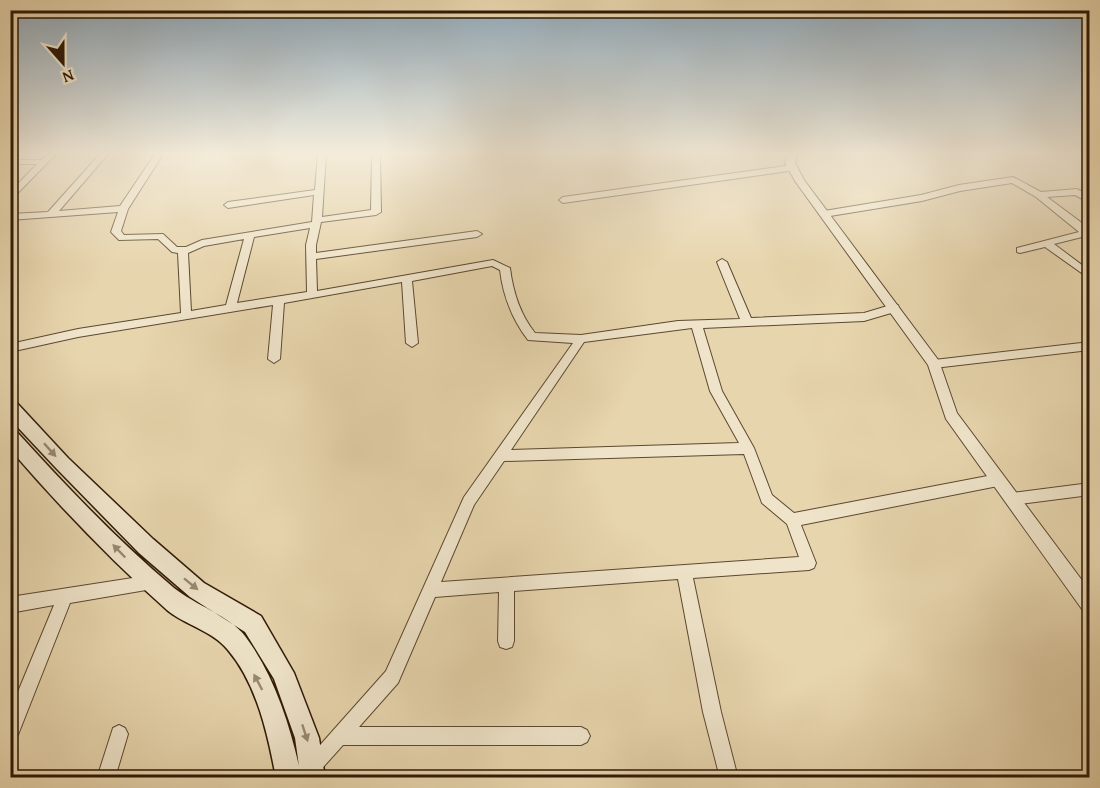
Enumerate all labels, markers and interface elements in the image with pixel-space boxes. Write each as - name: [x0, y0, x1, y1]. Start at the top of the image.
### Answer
- north arrow: [33, 33, 93, 93]
- text: N: [59, 64, 78, 90]
- one-way arrow: [43, 442, 56, 457]
- one-way arrow: [112, 545, 126, 559]
- one-way arrow: [183, 578, 199, 591]
- one-way arrow: [254, 673, 264, 691]
- one-way arrow: [300, 724, 310, 742]

